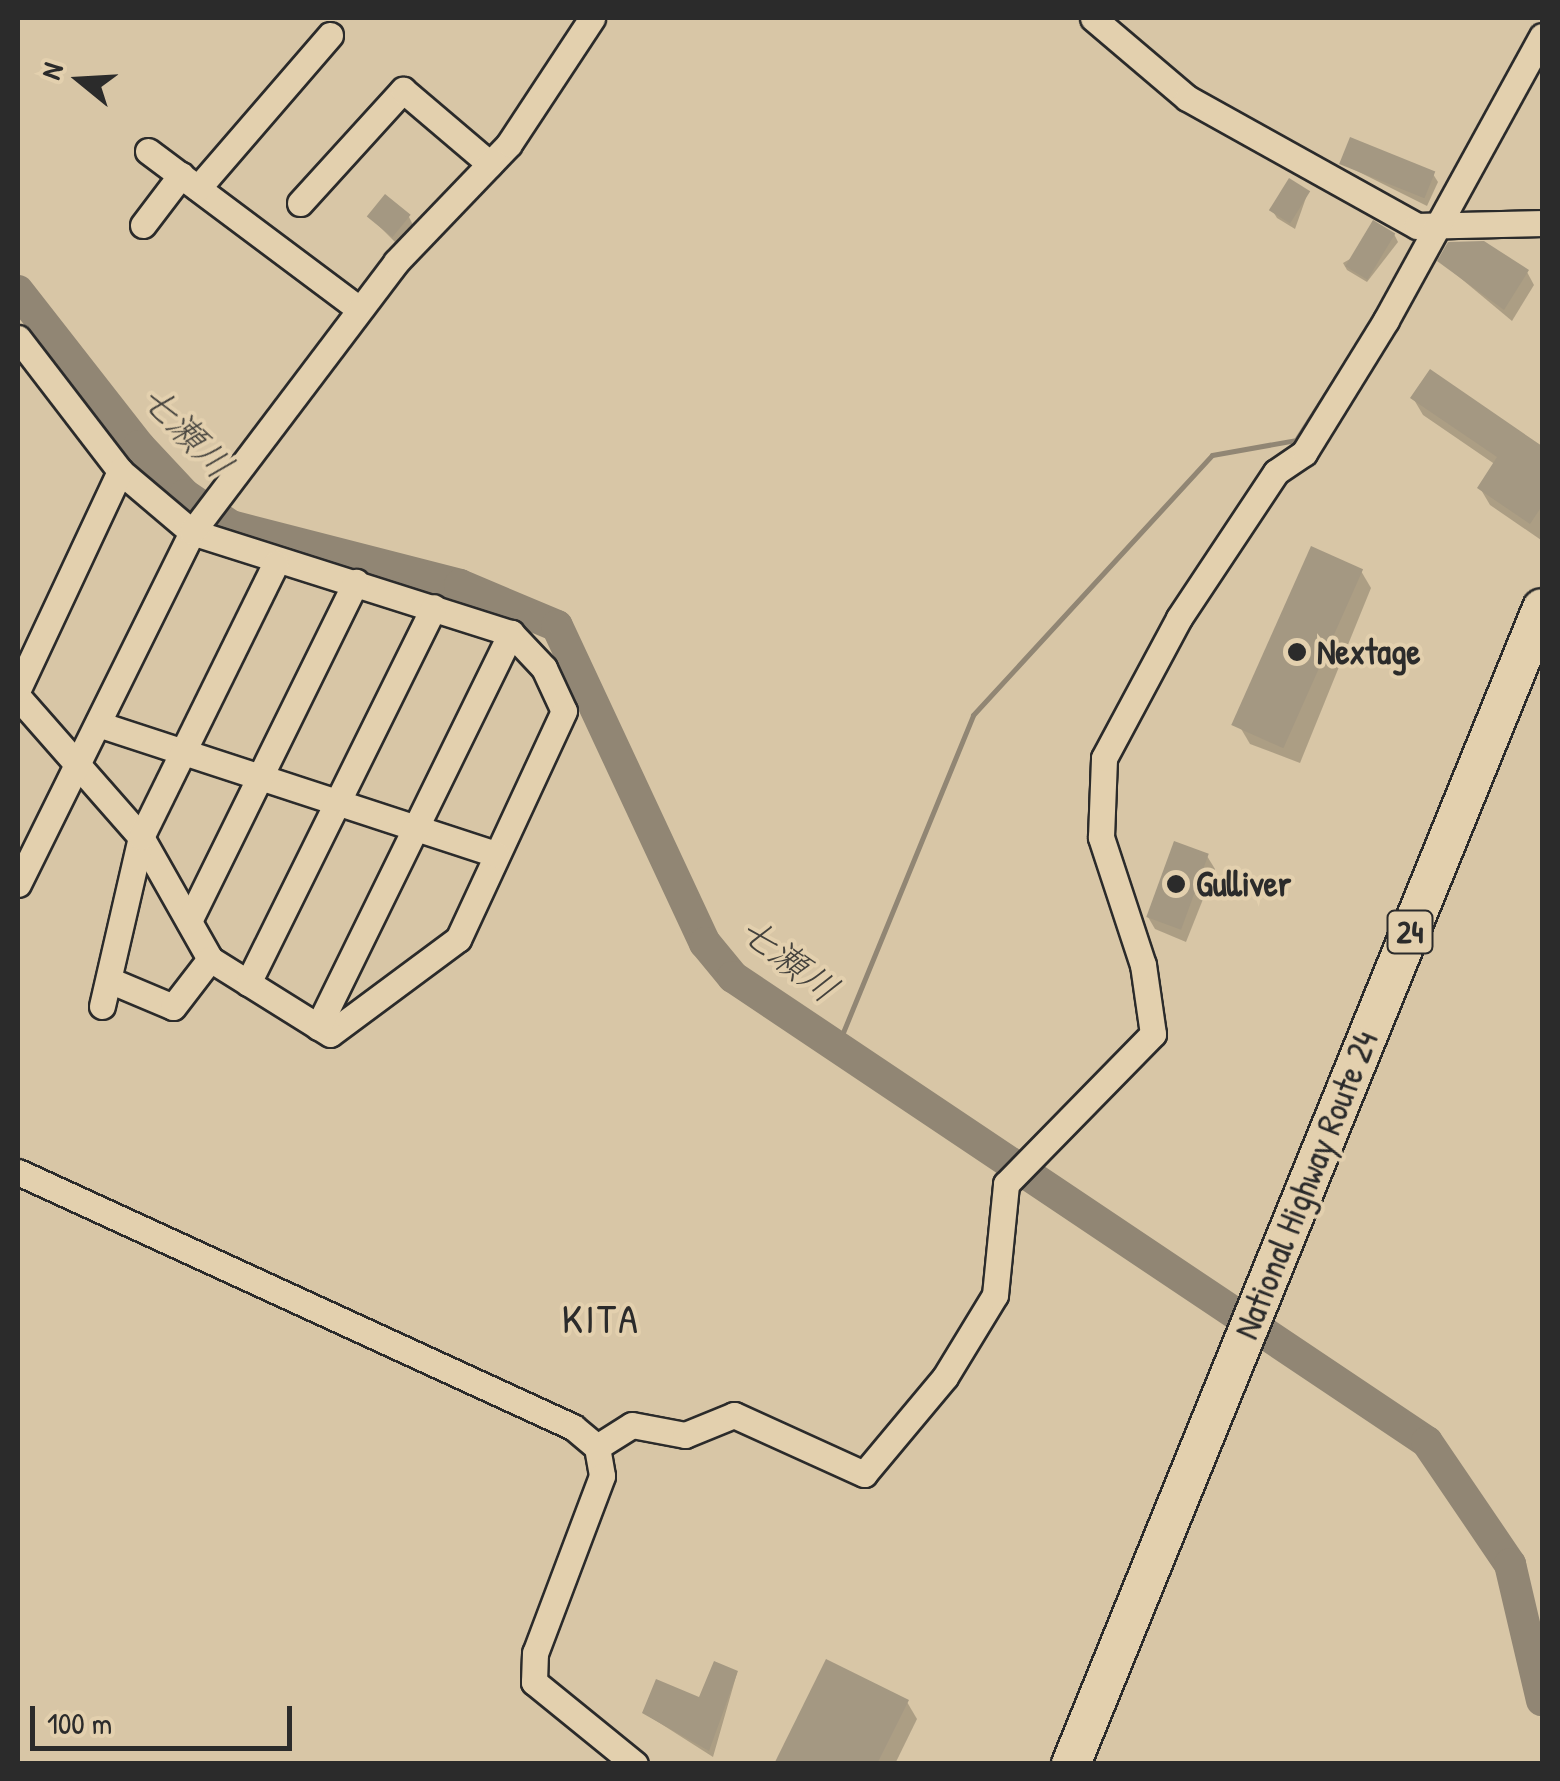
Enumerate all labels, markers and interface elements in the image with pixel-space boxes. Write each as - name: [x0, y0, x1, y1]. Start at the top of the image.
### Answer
- north arrow: [30, 30, 130, 130]
- text: N: [31, 58, 72, 84]
- water label: 七瀬川: [131, 374, 243, 488]
- place label: Nextage: [1317, 631, 1420, 673]
- marker: Nextage: [1286, 641, 1308, 663]
- place label: Gulliver: [1196, 863, 1291, 905]
- marker: Gulliver: [1165, 873, 1187, 895]
- road number: 24: [1385, 905, 1435, 959]
- water label: 七瀬川: [730, 906, 848, 1012]
- street label: National Highway Route 24: [1225, 1025, 1387, 1345]
- district label: KITA: [562, 1294, 640, 1342]
- scale bar: [35, 1686, 298, 1748]
- text: 100 m: [47, 1703, 112, 1743]

